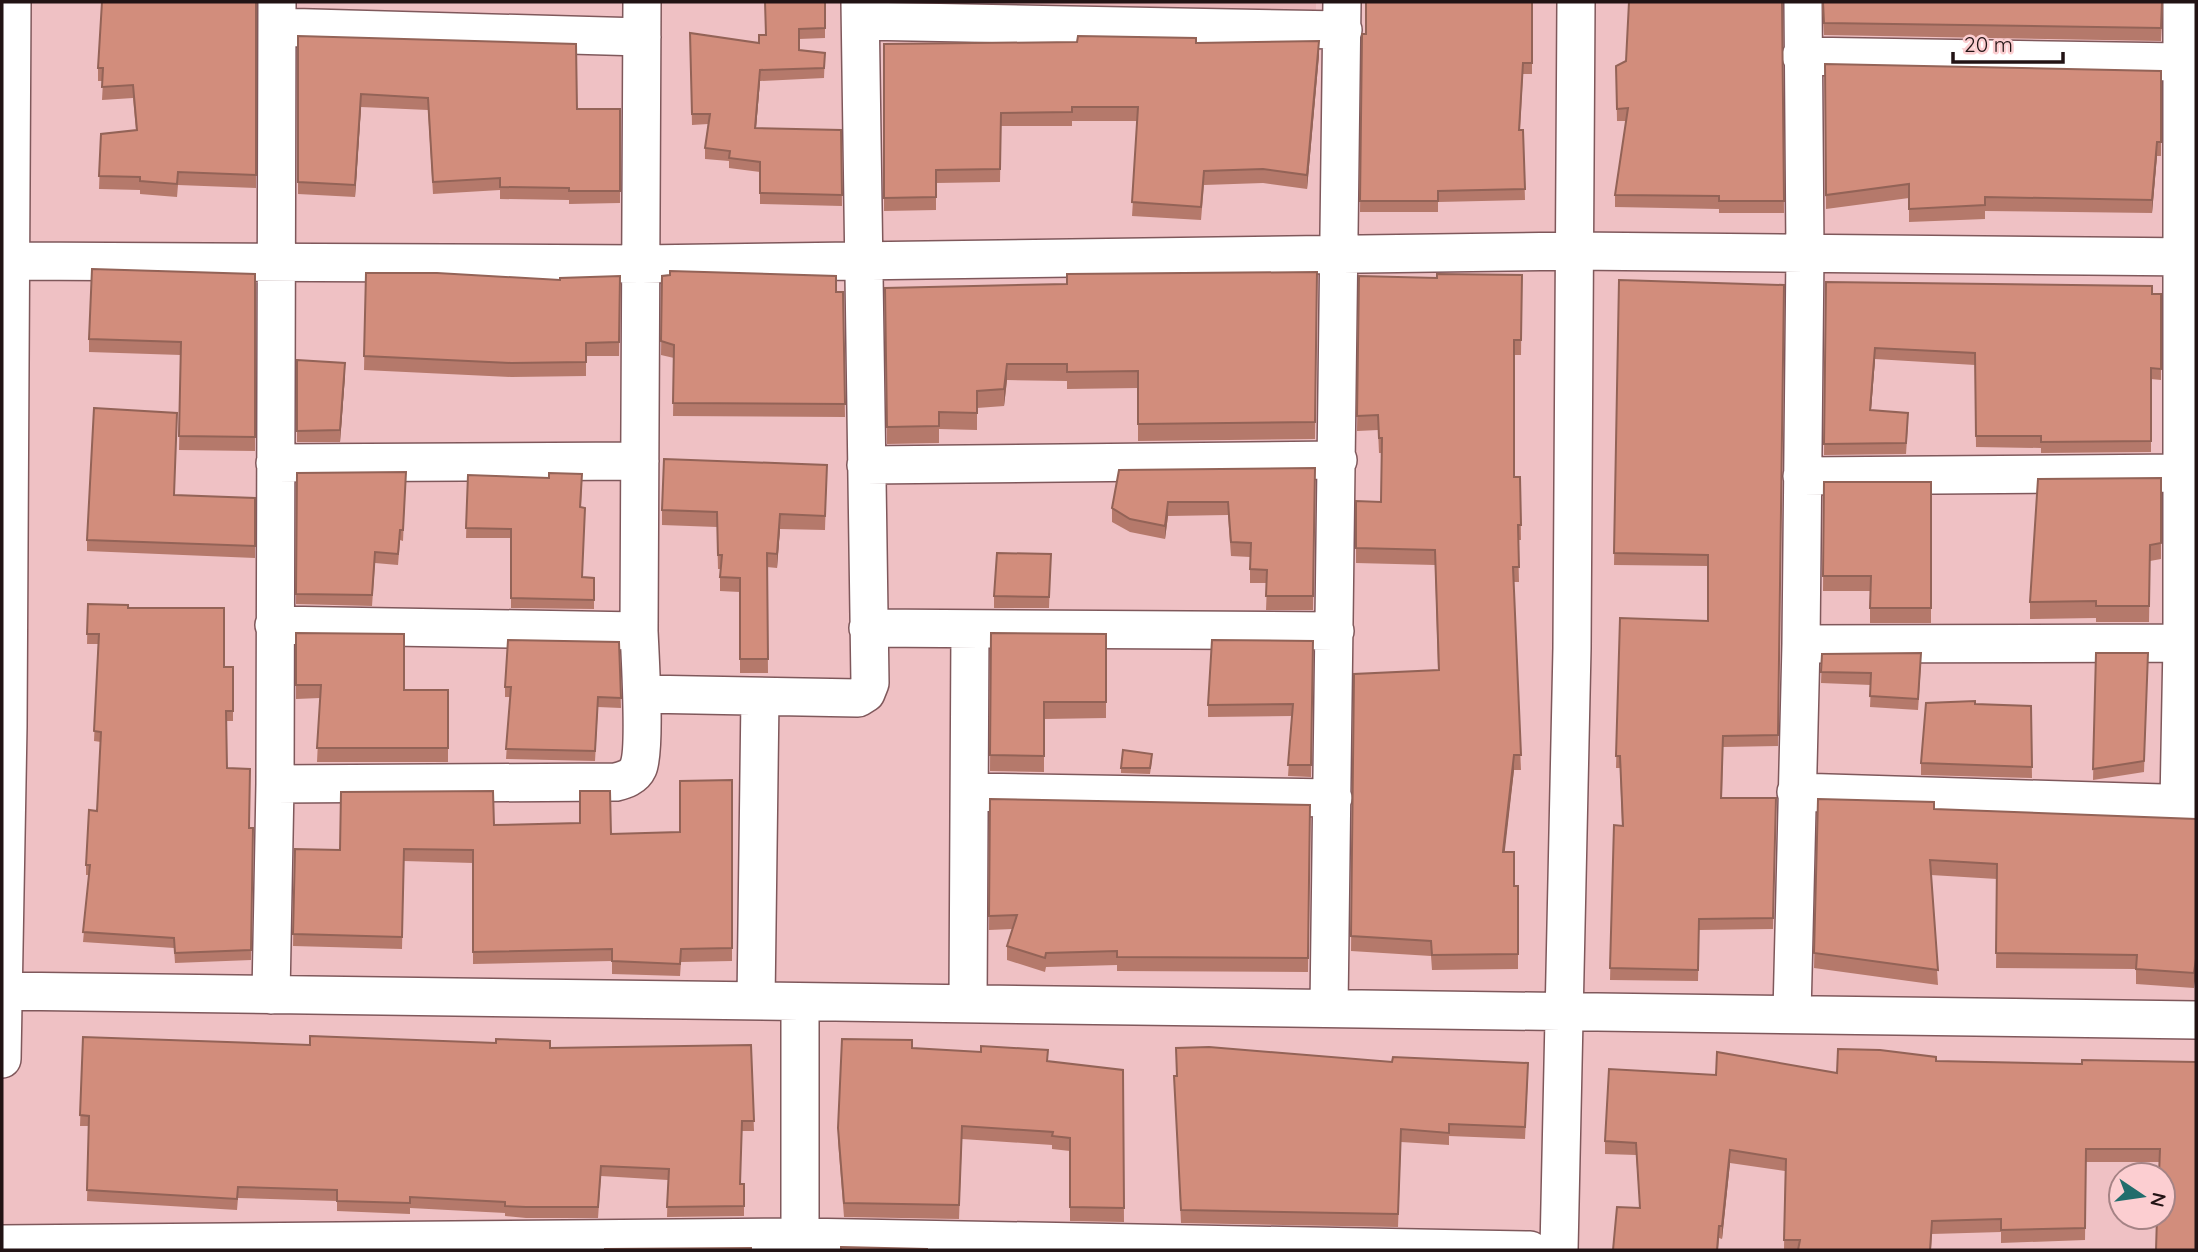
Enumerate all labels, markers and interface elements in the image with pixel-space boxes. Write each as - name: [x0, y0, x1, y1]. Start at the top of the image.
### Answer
- scale bar: [1953, 21, 2063, 65]
- text: 20 m: [1964, 31, 2013, 57]
- north arrow: [2107, 1161, 2177, 1231]
- text: N: [2145, 1190, 2172, 1209]

